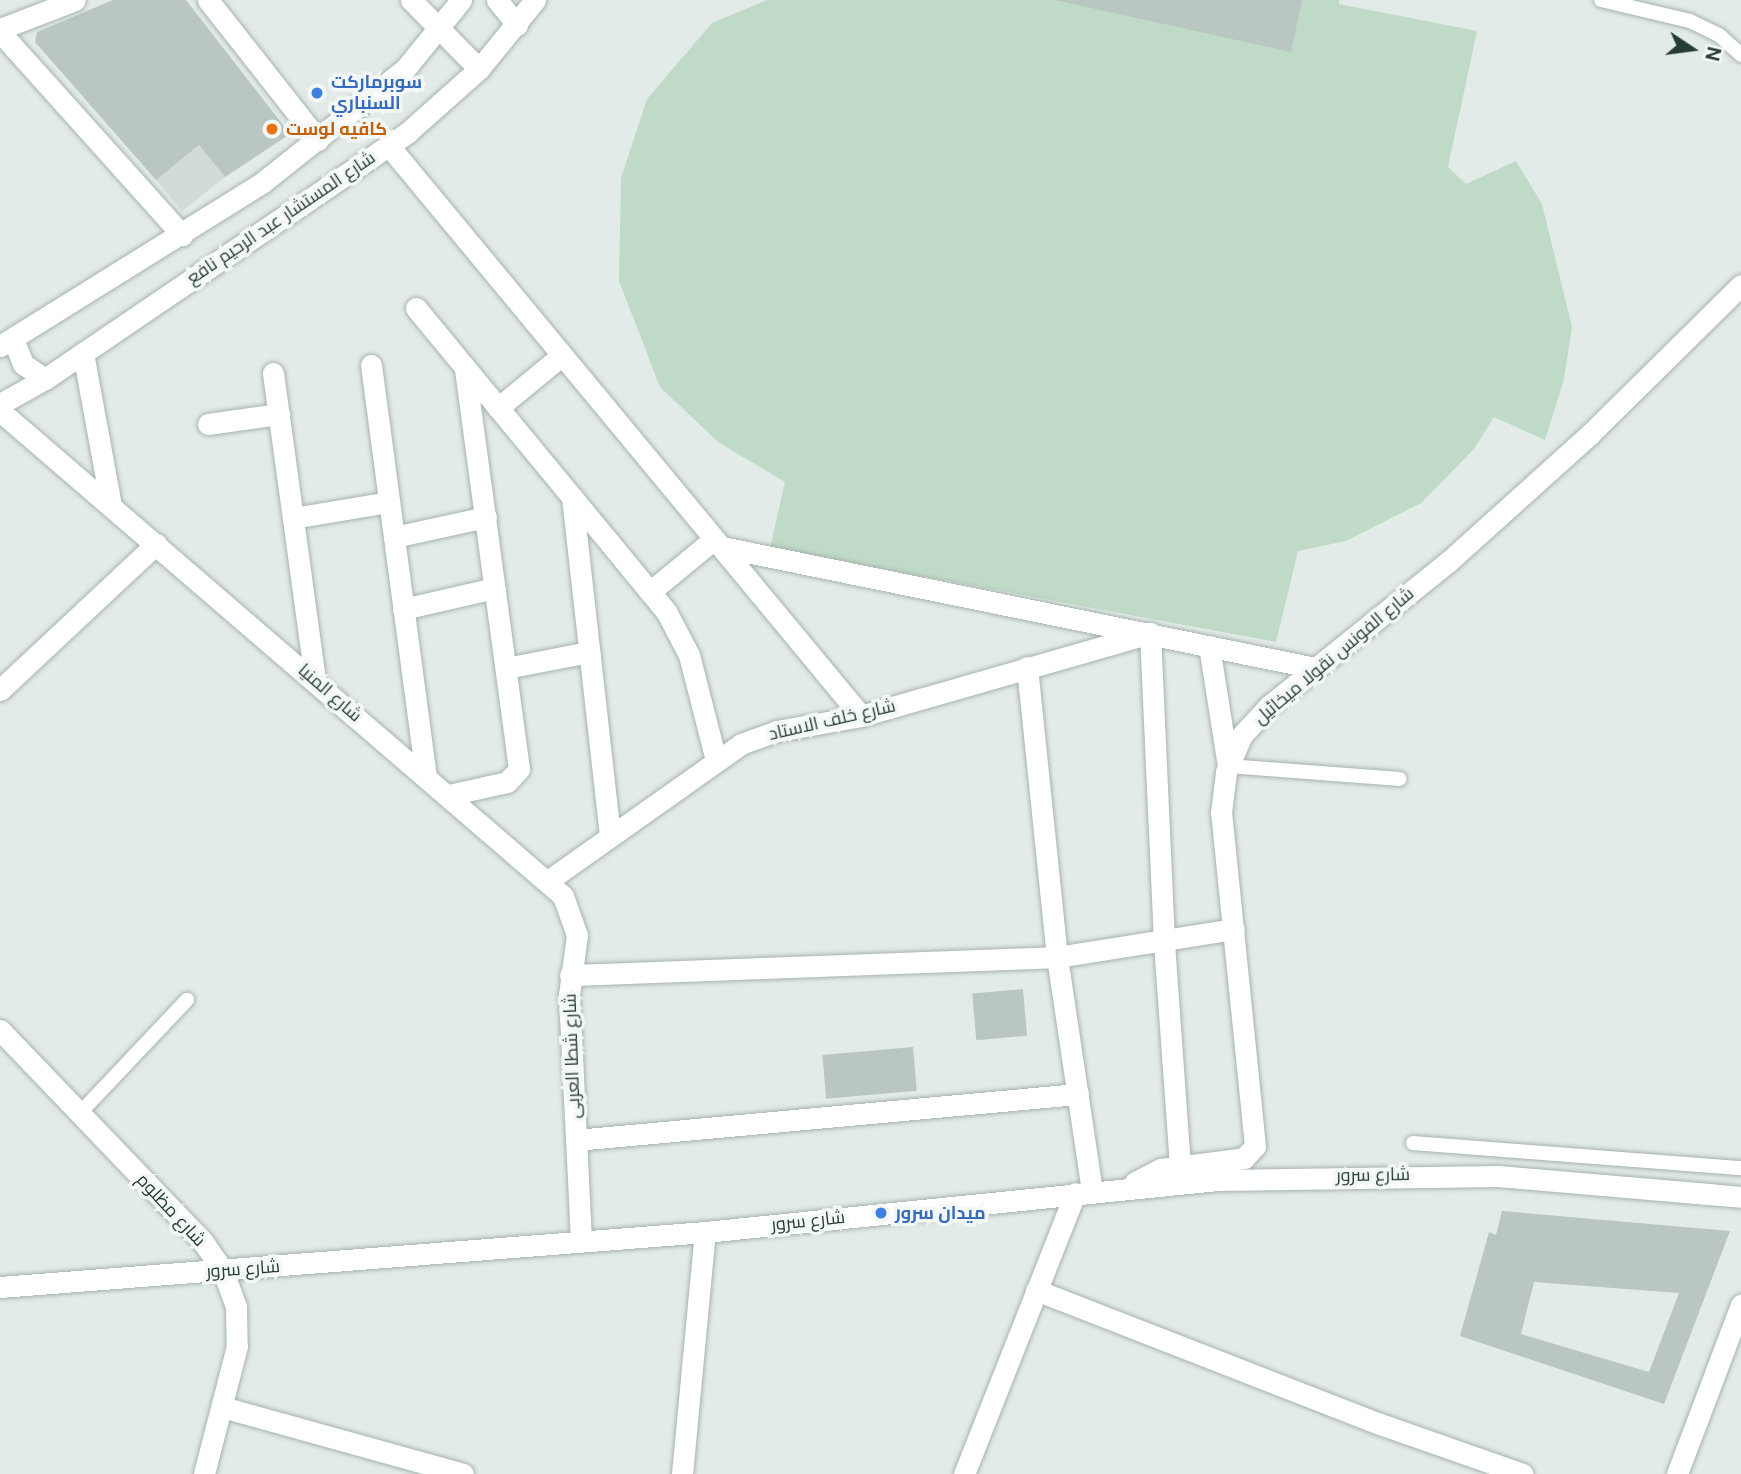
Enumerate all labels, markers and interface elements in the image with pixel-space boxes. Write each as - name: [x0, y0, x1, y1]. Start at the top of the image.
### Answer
- north arrow: [1657, 14, 1727, 84]
- text: N: [1699, 44, 1727, 63]
- place label: سوبرماركت السنباري: [331, 72, 422, 114]
- marker: سوبرماركت السنباري: [309, 85, 325, 101]
- place label: كافيه لوست: [286, 118, 387, 140]
- marker: كافيه لوست: [264, 121, 280, 137]
- street label: شارع المستشار عبد الرحيم نافع: [183, 147, 379, 289]
- street label: شارع الفونس نقولا ميخائيل: [1250, 583, 1418, 729]
- street label: شارع المنيا: [294, 659, 366, 727]
- street label: شارع خلف الاستاد: [766, 695, 898, 745]
- street label: شارع شطا العربى: [559, 993, 585, 1119]
- street label: شارع سرور: [1336, 1164, 1410, 1186]
- street label: شارع مظلوم: [132, 1169, 210, 1251]
- place label: ميدان سرور: [895, 1202, 986, 1224]
- marker: ميدان سرور: [873, 1205, 889, 1221]
- street label: شارع سرور: [770, 1206, 846, 1236]
- street label: شارع سرور: [205, 1256, 281, 1282]

